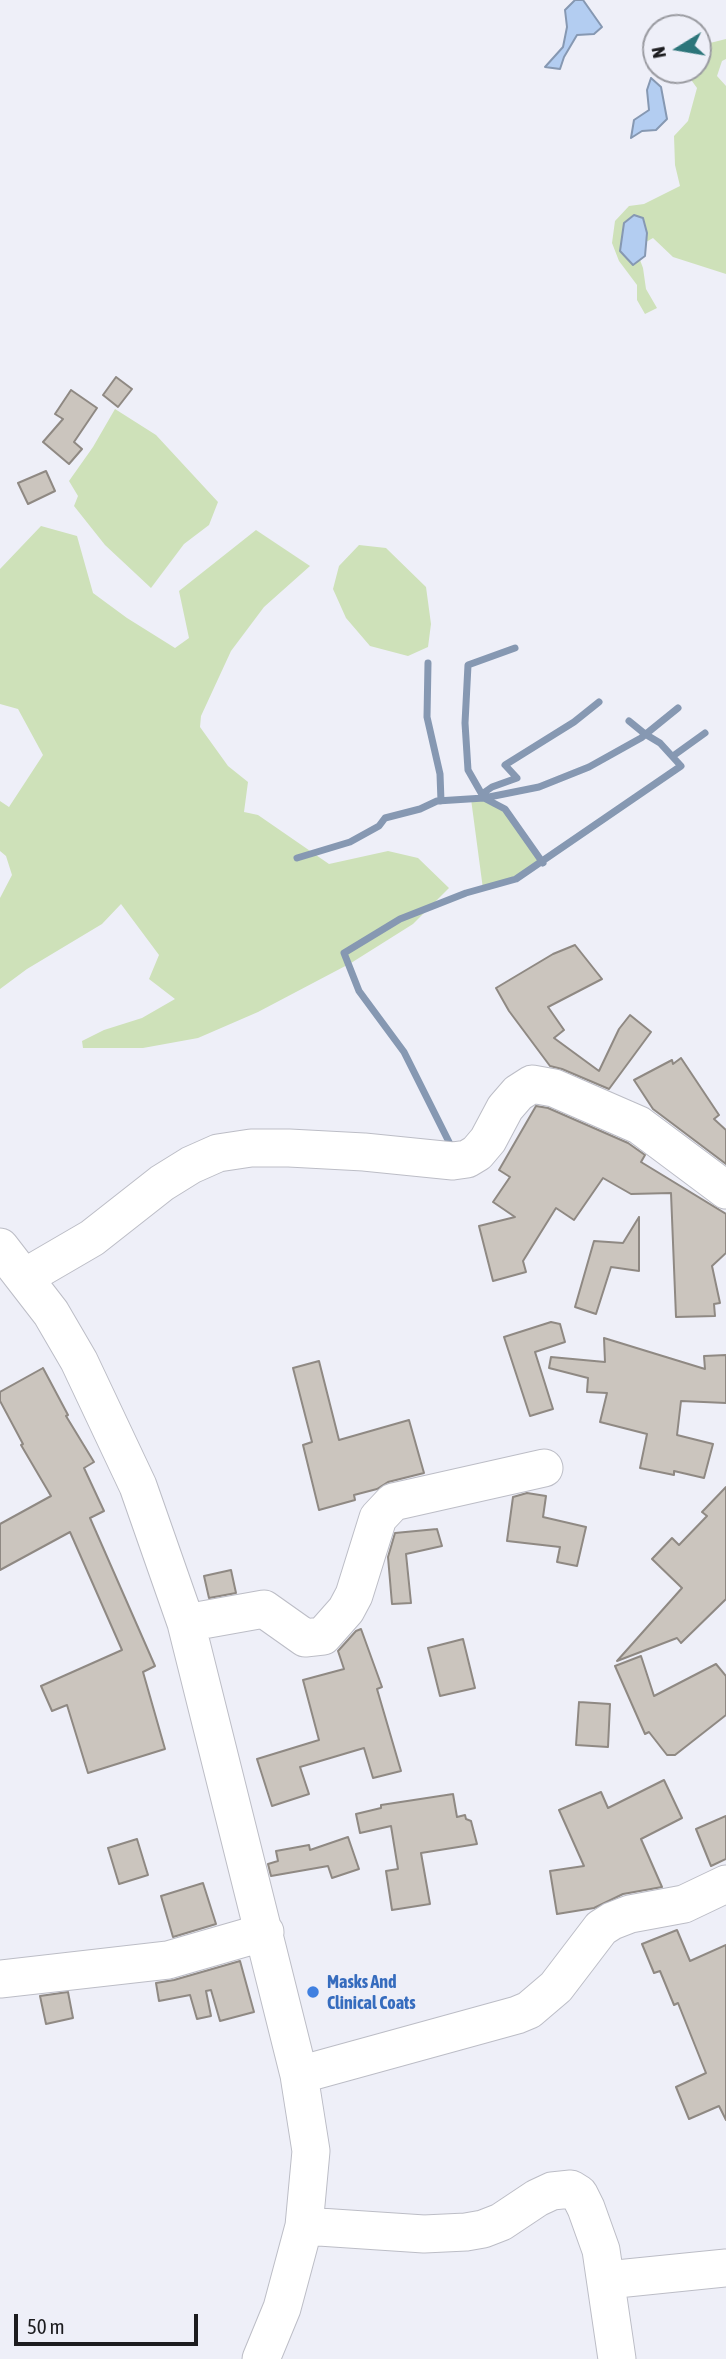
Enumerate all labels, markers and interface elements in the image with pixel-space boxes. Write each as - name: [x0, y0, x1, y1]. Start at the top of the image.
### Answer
- north arrow: [642, 14, 712, 84]
- text: N: [646, 45, 670, 60]
- place label: Masks And Clinical Coats: [327, 1971, 416, 2014]
- marker: Masks And Clinical Coats: [305, 1984, 321, 2000]
- scale bar: [18, 2300, 201, 2344]
- text: 50 m: [27, 2314, 65, 2338]

